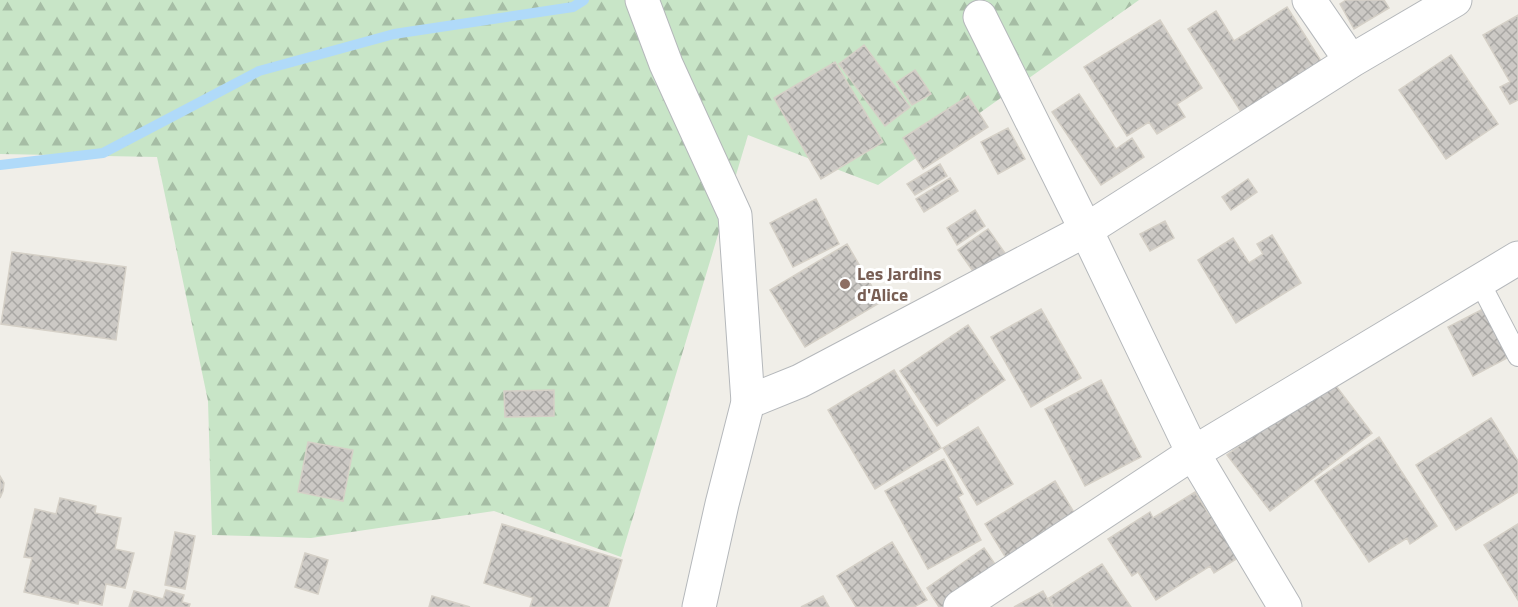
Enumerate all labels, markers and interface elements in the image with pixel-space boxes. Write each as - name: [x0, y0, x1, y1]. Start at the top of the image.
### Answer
- place label: Les Jardins d'Alice: [857, 260, 941, 308]
- marker: Les Jardins d'Alice: [838, 277, 852, 291]

